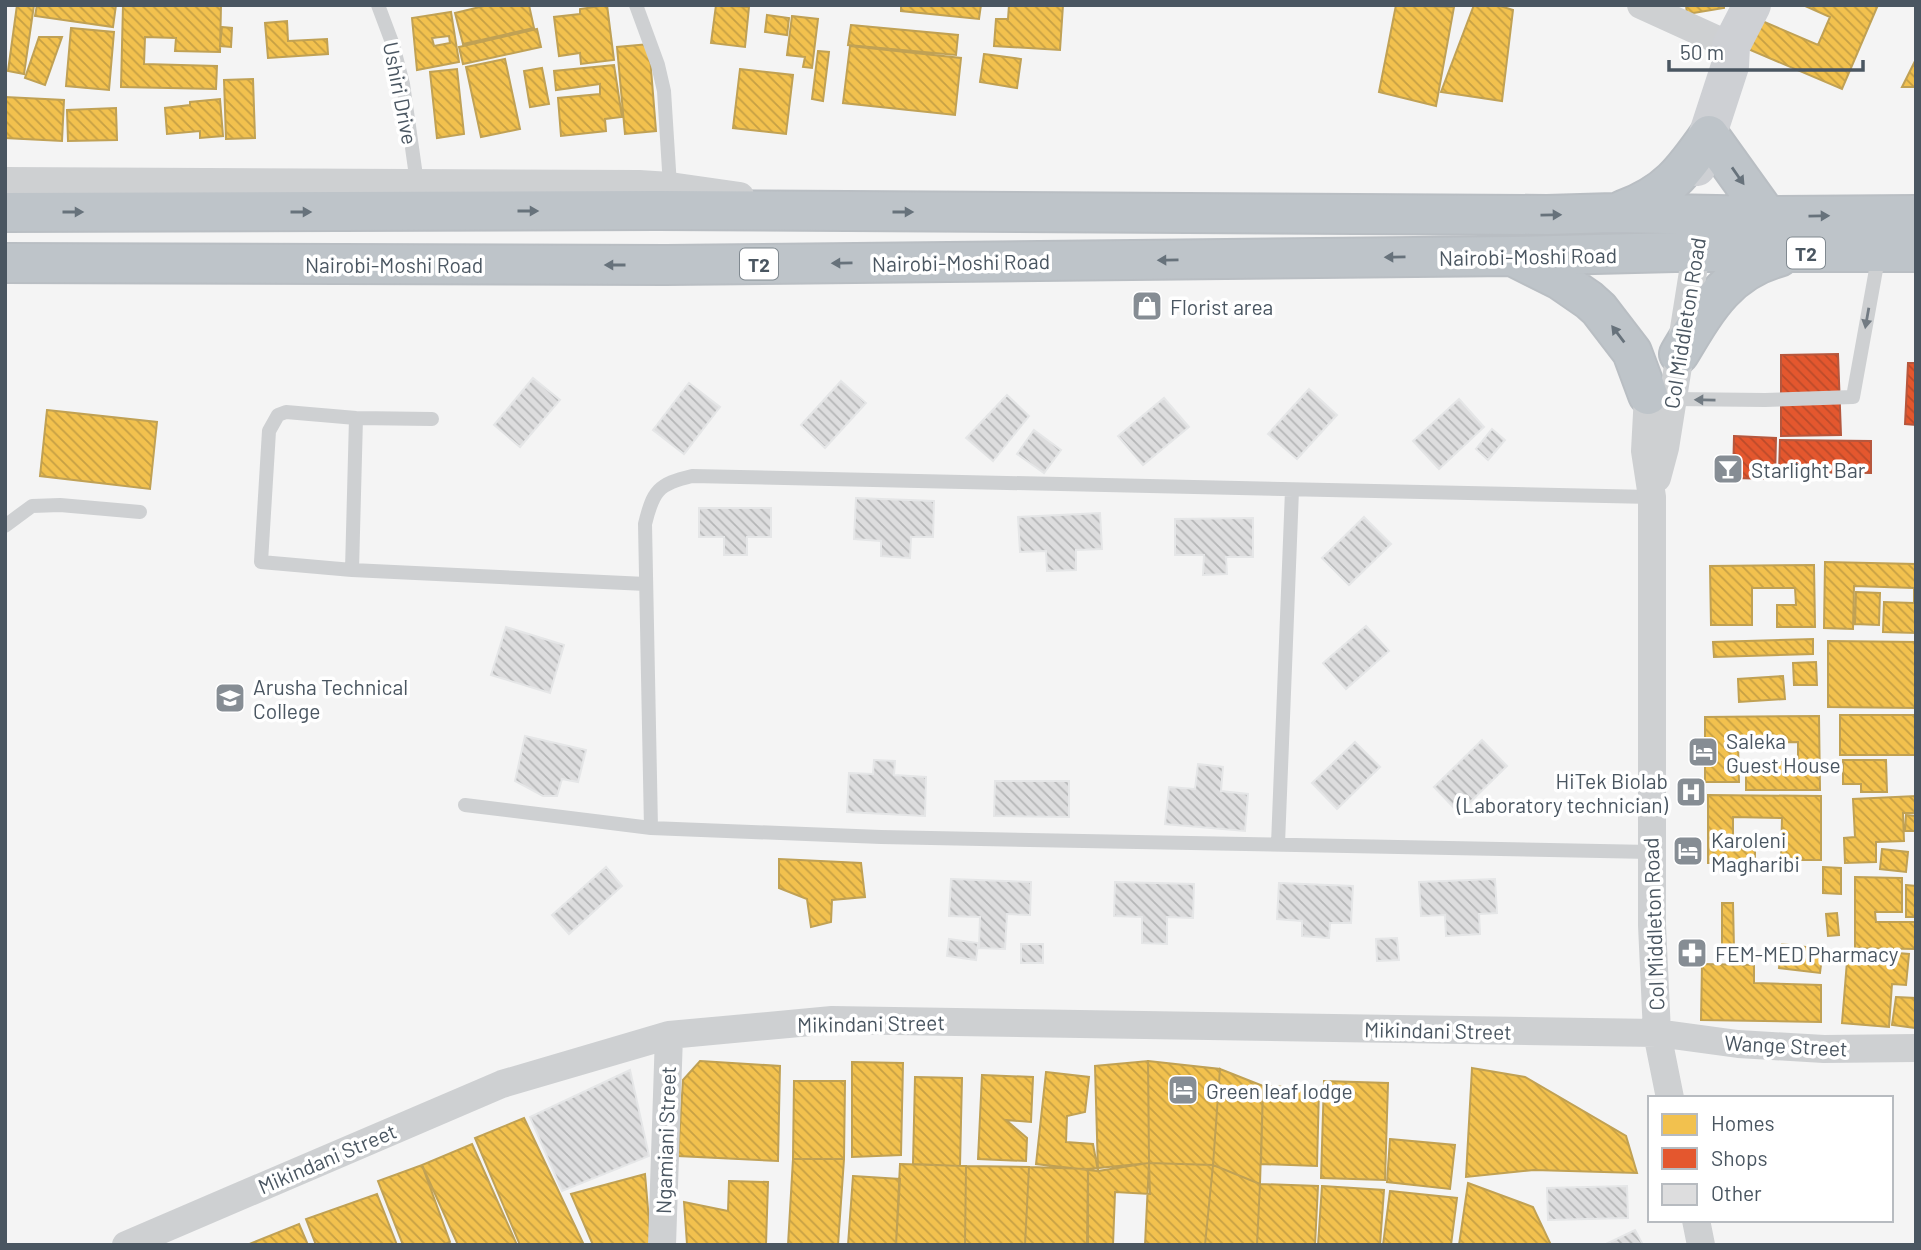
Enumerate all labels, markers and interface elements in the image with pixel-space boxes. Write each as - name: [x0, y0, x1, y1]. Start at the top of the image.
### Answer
- scale bar: [1669, 28, 1863, 72]
- street label: Ushiri Drive: [379, 39, 423, 147]
- text: 50 m: [1680, 39, 1724, 64]
- one-way arrow: [1731, 167, 1745, 185]
- one-way arrow: [518, 205, 540, 217]
- one-way arrow: [63, 206, 85, 218]
- one-way arrow: [290, 206, 312, 218]
- one-way arrow: [892, 206, 914, 218]
- one-way arrow: [1541, 209, 1563, 220]
- one-way arrow: [1808, 210, 1830, 222]
- street label: Col Middleton Road: [1658, 236, 1710, 410]
- road number: T2: [1787, 238, 1825, 268]
- street label: Nairobi-Moshi Road: [1439, 242, 1617, 270]
- road number: T2: [740, 248, 778, 280]
- street label: Nairobi-Moshi Road: [872, 248, 1050, 276]
- street label: Nairobi-Moshi Road: [305, 252, 483, 277]
- one-way arrow: [1384, 252, 1406, 263]
- one-way arrow: [1156, 254, 1178, 266]
- one-way arrow: [831, 258, 853, 269]
- one-way arrow: [603, 259, 625, 271]
- shop icon: Florist area: [1130, 289, 1164, 323]
- place label: Florist area: [1170, 294, 1273, 319]
- one-way arrow: [1861, 307, 1872, 329]
- one-way arrow: [1612, 325, 1626, 343]
- one-way arrow: [1694, 394, 1716, 405]
- bar icon: Starlight Bar: [1711, 452, 1745, 486]
- place label: Starlight Bar: [1751, 457, 1866, 482]
- place label: Arusha Technical College: [253, 674, 408, 723]
- school or university icon: Arusha Technical College: [213, 681, 247, 715]
- place label: Saleka Guest House: [1726, 728, 1841, 777]
- hotel icon: Saleka Guest House: [1686, 735, 1720, 769]
- place label: HiTek Biolab (Laboratory technician): [1456, 768, 1669, 817]
- hospital icon: HiTek Biolab (Laboratory technician): [1674, 775, 1708, 809]
- place label: Karoleni Magharibi: [1711, 827, 1800, 876]
- hotel icon: Karoleni Magharibi: [1671, 834, 1705, 868]
- street label: Col Middleton Road: [1637, 837, 1669, 1011]
- pharmacy icon: FEM-MED Pharmacy: [1675, 936, 1709, 970]
- place label: FEM-MED Pharmacy: [1715, 941, 1899, 966]
- street label: Mikindani Street: [797, 1009, 945, 1037]
- street label: Mikindani Street: [1364, 1016, 1512, 1044]
- street label: Wange Street: [1724, 1029, 1848, 1061]
- street label: Ngamiani Street: [650, 1066, 680, 1214]
- hotel icon: Green leaf lodge: [1166, 1073, 1200, 1107]
- place label: Green leaf lodge: [1206, 1078, 1353, 1103]
- legend: [1648, 1096, 1893, 1222]
- text: Homes: [1711, 1110, 1775, 1135]
- street label: Mikindani Street: [254, 1118, 400, 1198]
- text: Shops: [1711, 1145, 1768, 1170]
- text: Other: [1711, 1180, 1762, 1205]

